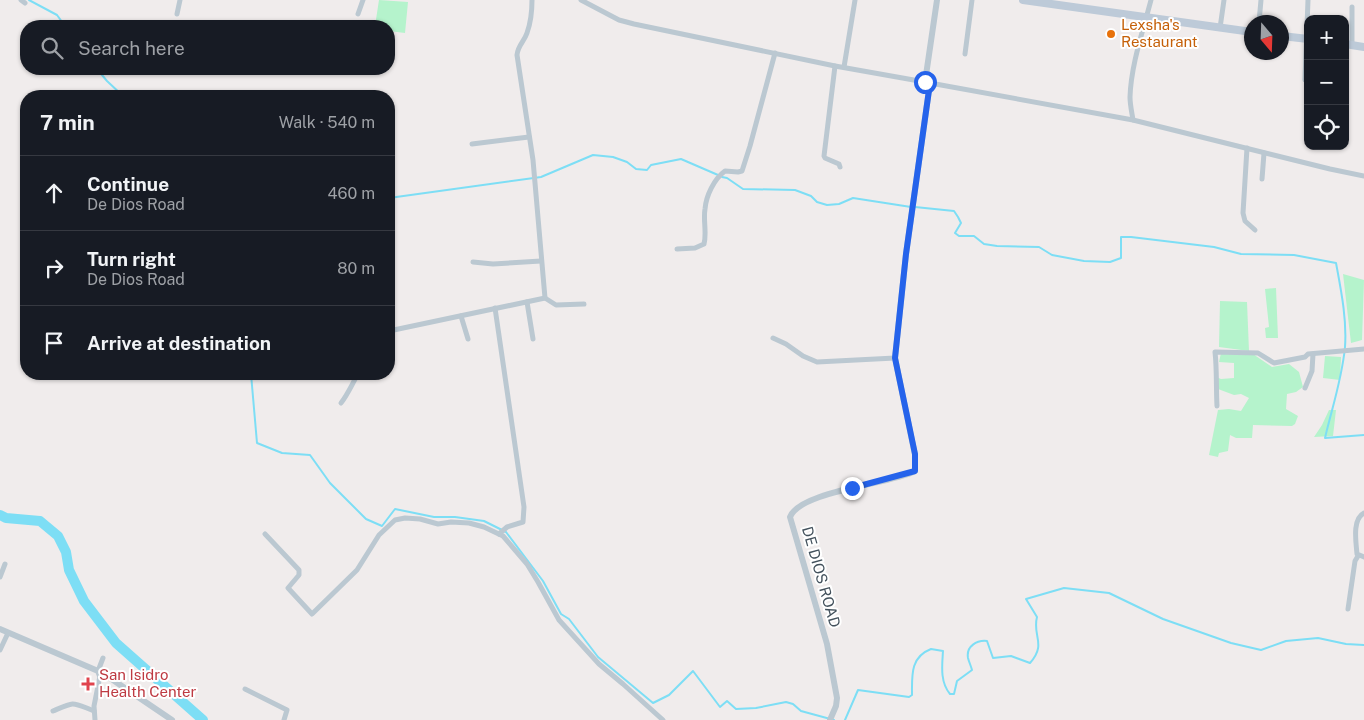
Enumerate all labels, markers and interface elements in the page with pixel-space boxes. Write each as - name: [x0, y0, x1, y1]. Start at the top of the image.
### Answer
- north arrow: [1244, 15, 1289, 60]
- map controls: [1304, 15, 1349, 150]
- button: +: [1304, 15, 1349, 60]
- place label: Lexsha's Restaurant: [1121, 16, 1198, 50]
- search box: [20, 20, 395, 75]
- marker: Lexsha's Restaurant: [1105, 28, 1117, 40]
- icon: search: [38, 34, 66, 62]
- text: Search here: [78, 37, 185, 59]
- button: −: [1304, 60, 1349, 105]
- route start: [914, 71, 937, 94]
- button: locate: [1304, 105, 1349, 150]
- text: 7 min: [40, 110, 95, 135]
- text: Walk · 540 m: [279, 113, 375, 132]
- text: Continue: [87, 173, 169, 195]
- icon: ahead: [40, 179, 68, 207]
- text: 460 m: [328, 184, 375, 203]
- text: De Dios Road: [87, 195, 185, 214]
- text: Turn right: [87, 248, 176, 270]
- icon: right: [40, 254, 68, 282]
- text: 80 m: [337, 259, 375, 278]
- text: De Dios Road: [87, 270, 185, 289]
- icon: arrive: [40, 329, 68, 357]
- text: Arrive at destination: [87, 332, 271, 354]
- route end: [841, 477, 864, 500]
- street label: DE DIOS ROAD: [799, 524, 844, 629]
- place label: San Isidro Health Center: [99, 666, 196, 700]
- marker: San Isidro Health Center: [81, 677, 95, 691]

